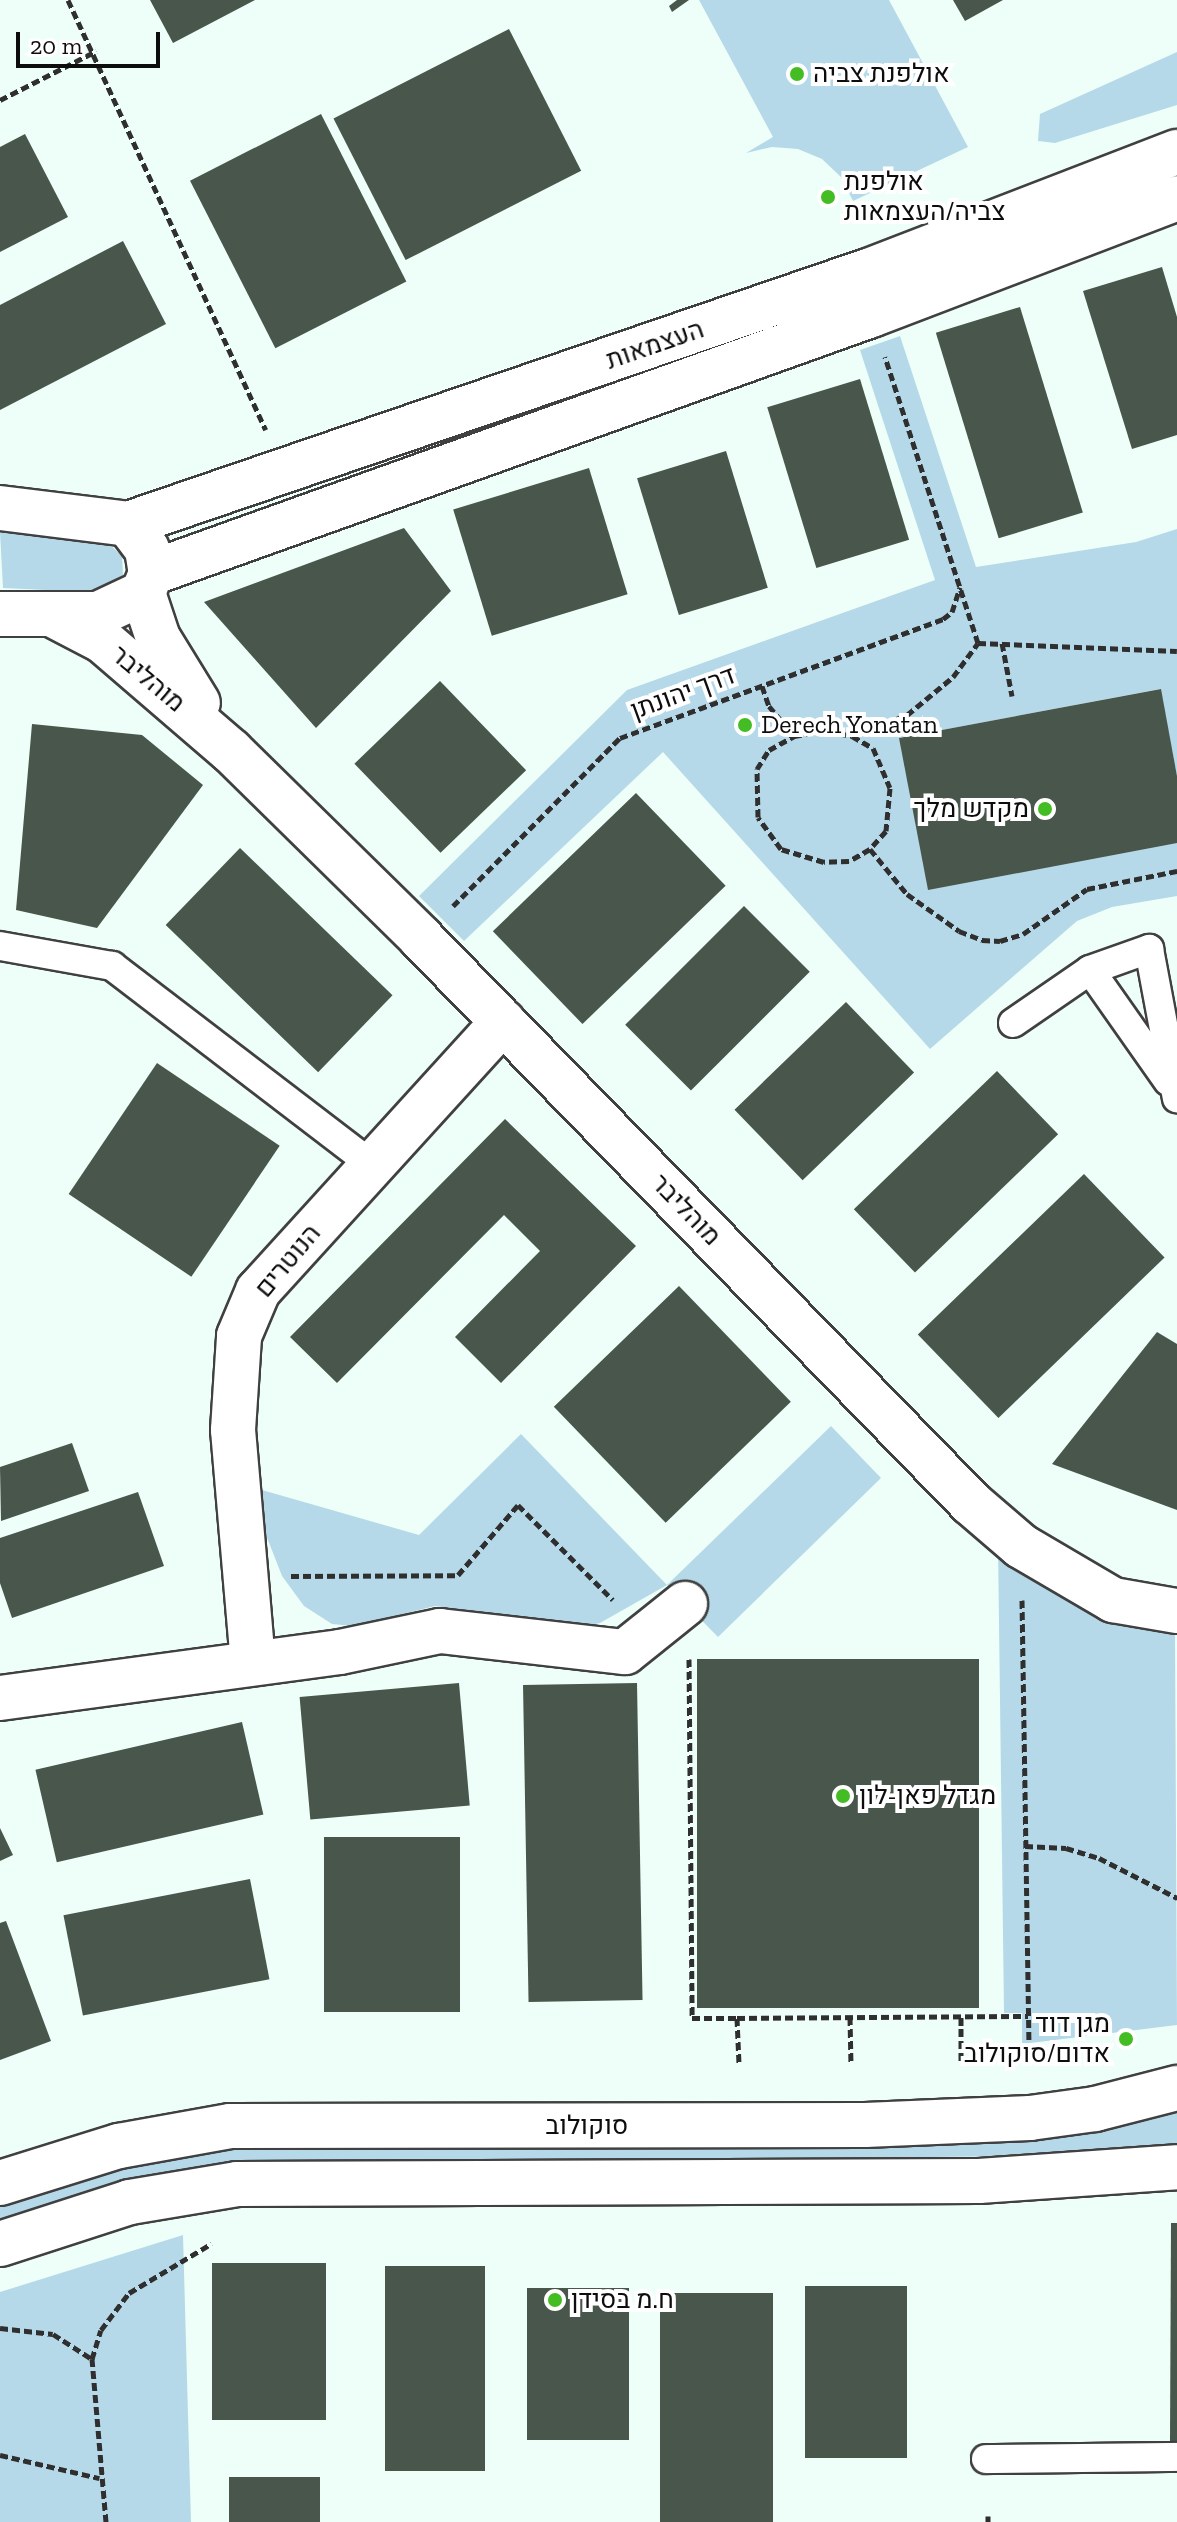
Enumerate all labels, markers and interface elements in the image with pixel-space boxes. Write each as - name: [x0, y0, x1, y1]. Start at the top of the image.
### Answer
- scale bar: [20, 16, 164, 66]
- text: 20 m: [30, 31, 82, 60]
- place label: אולפנת צביה: [813, 58, 950, 90]
- marker: אולפנת צביה: [788, 65, 806, 83]
- place label: אולפנת צביה/העצמאות: [844, 166, 1005, 228]
- marker: אולפנת צביה/העצמאות: [819, 188, 837, 206]
- street label: העצמאות: [602, 314, 708, 376]
- street label: מוהליבר: [105, 639, 191, 719]
- street label: דרך יהונתן: [626, 660, 740, 726]
- place label: Derech Yonatan: [761, 709, 939, 741]
- marker: Derech Yonatan: [736, 716, 754, 734]
- place label: מקדש מלך: [914, 793, 1029, 825]
- marker: מקדש מלך: [1036, 800, 1054, 818]
- street label: מוהליבר: [645, 1168, 727, 1252]
- street label: הנוטרים: [249, 1218, 327, 1304]
- place label: מגדל פאן-לון: [859, 1780, 996, 1812]
- marker: מגדל פאן-לון: [834, 1787, 852, 1805]
- place label: מגן דוד אדום/סוקולוב: [964, 2008, 1110, 2070]
- marker: מגן דוד אדום/סוקולוב: [1117, 2030, 1135, 2048]
- street label: סוקולוב: [546, 2110, 628, 2142]
- place label: ח.מ בסידן: [571, 2284, 674, 2316]
- marker: ח.מ בסידן: [546, 2291, 564, 2309]

